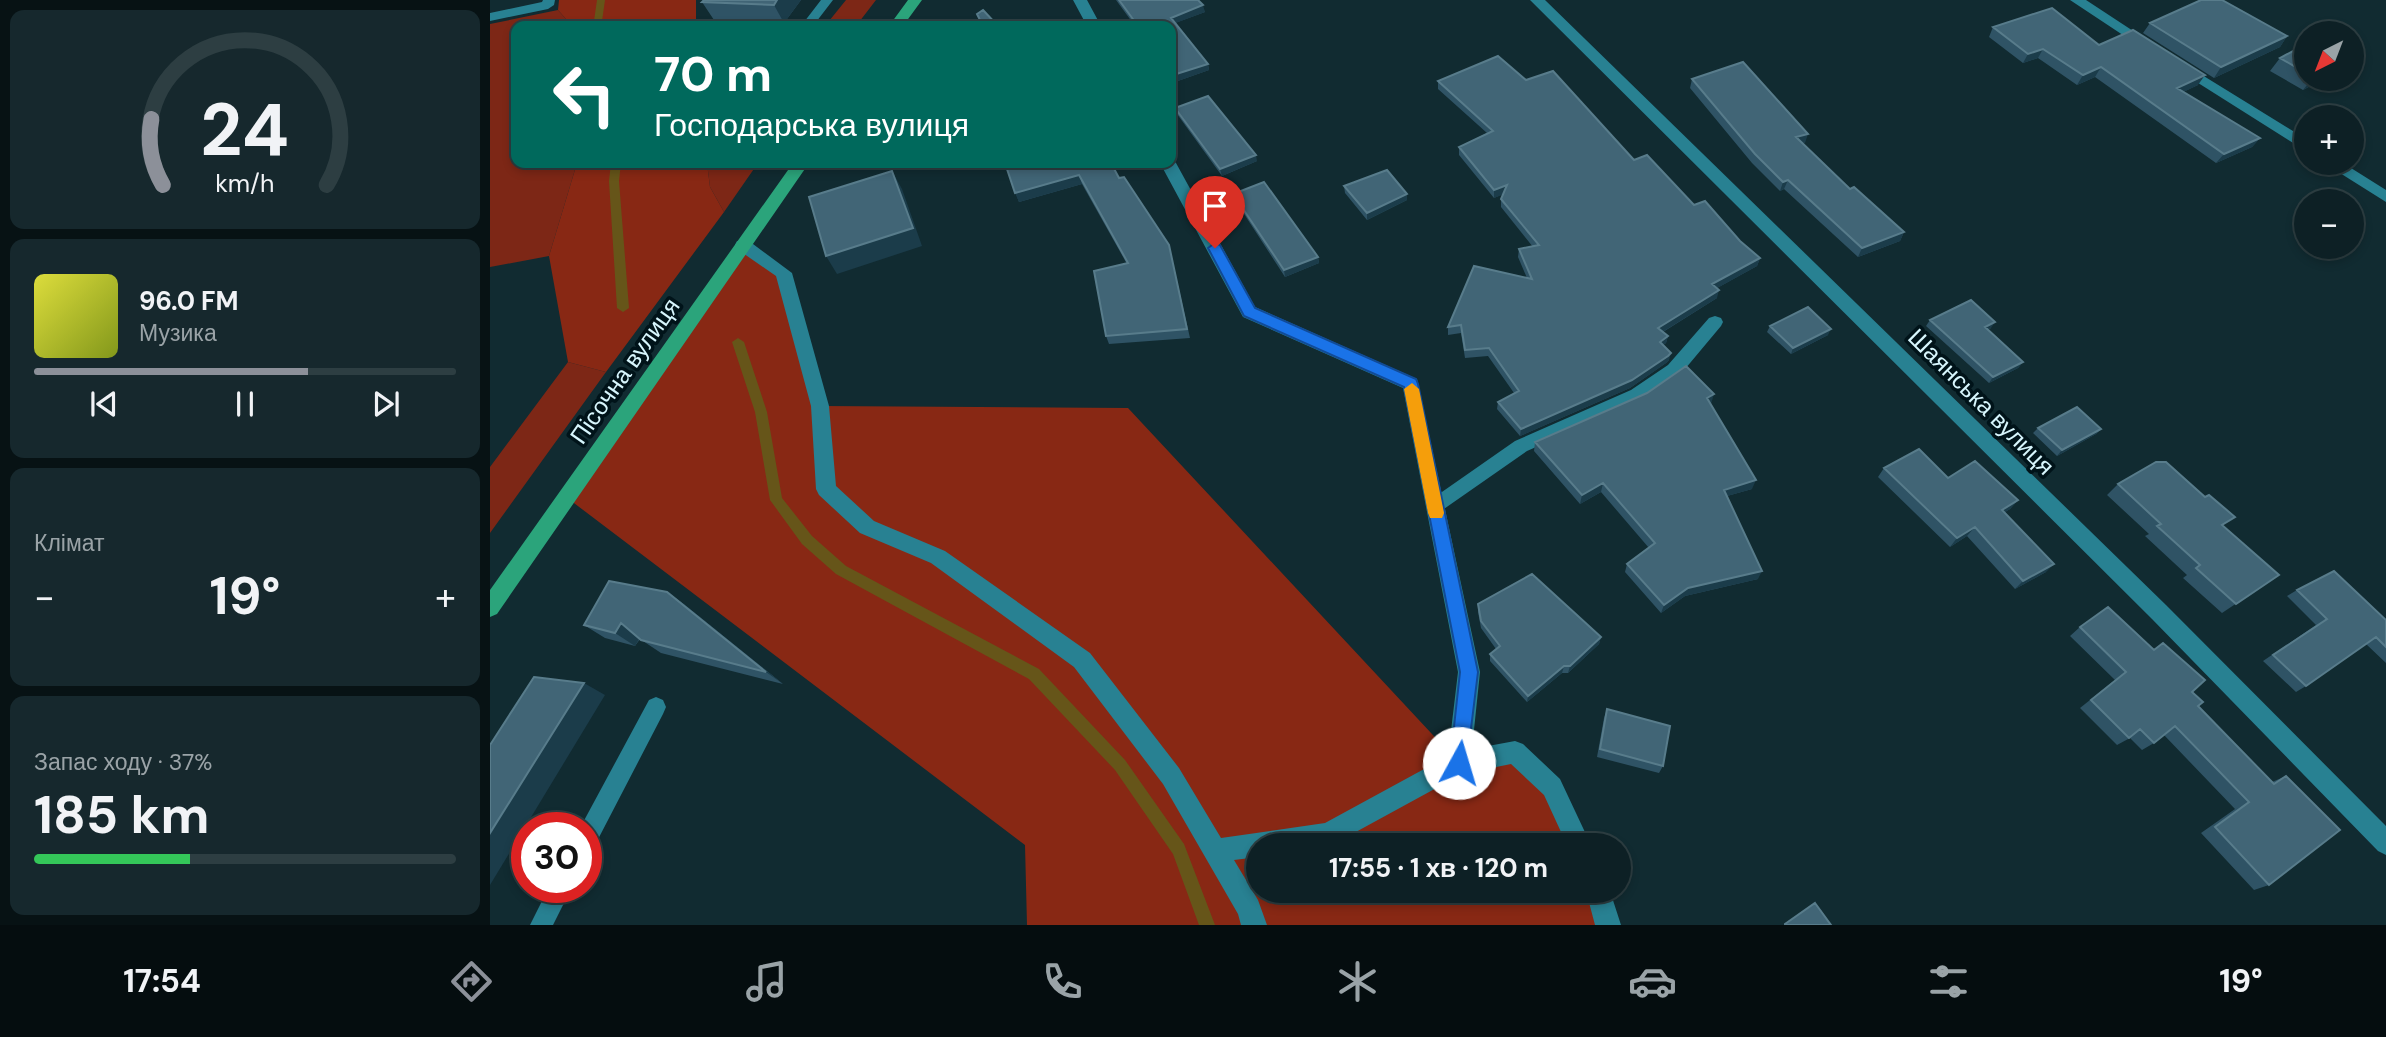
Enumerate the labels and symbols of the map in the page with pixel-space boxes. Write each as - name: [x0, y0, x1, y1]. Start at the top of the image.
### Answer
- north arrow: [2294, 21, 2364, 91]
- pin: [1185, 176, 1245, 248]
- street label: Пісочна вулиця: [563, 292, 686, 450]
- street label: Шаянська вулиця: [1902, 322, 2061, 481]
- position arrow: [1422, 726, 1496, 800]
- speed limit sign: 30: [511, 812, 602, 903]

